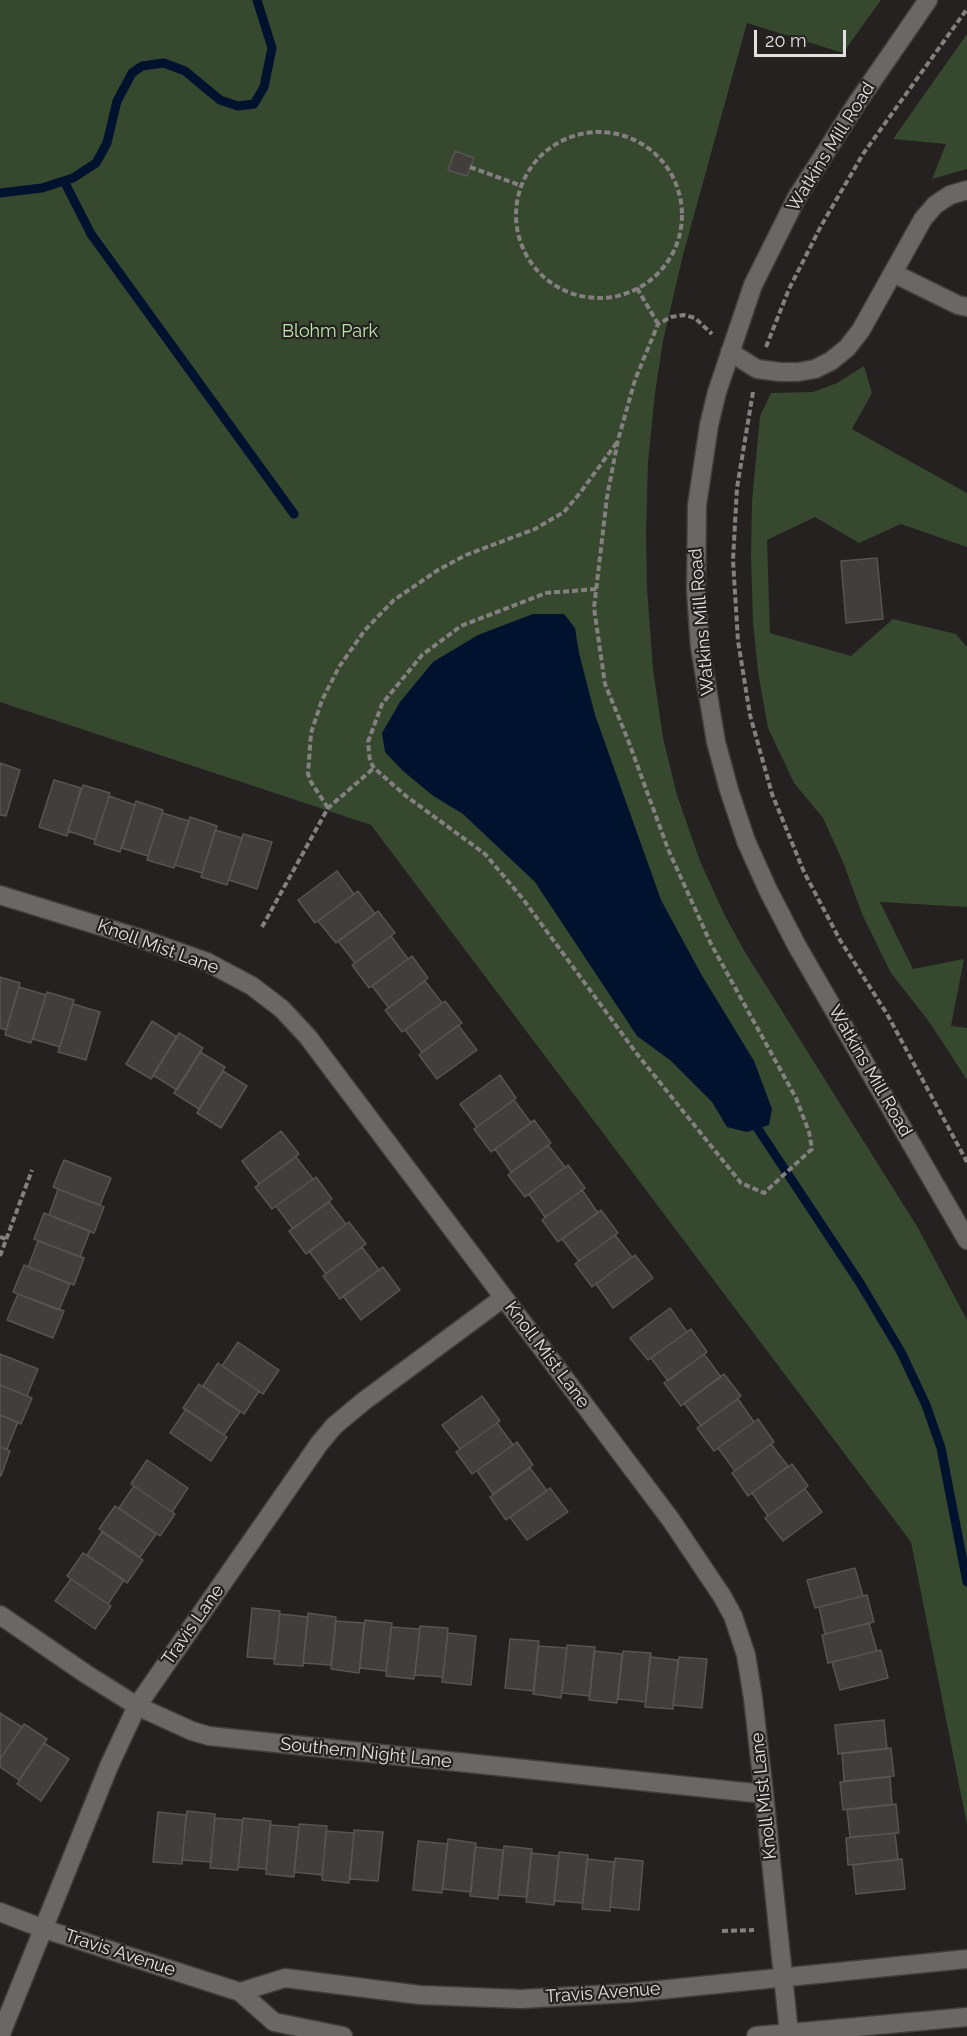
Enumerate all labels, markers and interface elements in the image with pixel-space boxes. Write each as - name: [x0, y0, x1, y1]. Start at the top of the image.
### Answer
- scale bar: [757, 18, 848, 56]
- text: 20 m: [765, 30, 807, 51]
- street label: Watkins Mill Road: [783, 78, 879, 216]
- park label: Blohm Park: [282, 321, 378, 343]
- street label: Watkins Mill Road: [685, 547, 719, 697]
- street label: Knoll Mist Lane: [94, 915, 222, 979]
- street label: Watkins Mill Road: [824, 1001, 916, 1141]
- street label: Knoll Mist Lane: [500, 1298, 594, 1412]
- street label: Travis Lane: [157, 1581, 229, 1669]
- street label: Knoll Mist Lane: [747, 1731, 781, 1861]
- street label: Southern Night Lane: [279, 1733, 453, 1773]
- street label: Travis Avenue: [62, 1925, 178, 1981]
- street label: Travis Avenue: [545, 1978, 661, 2008]

